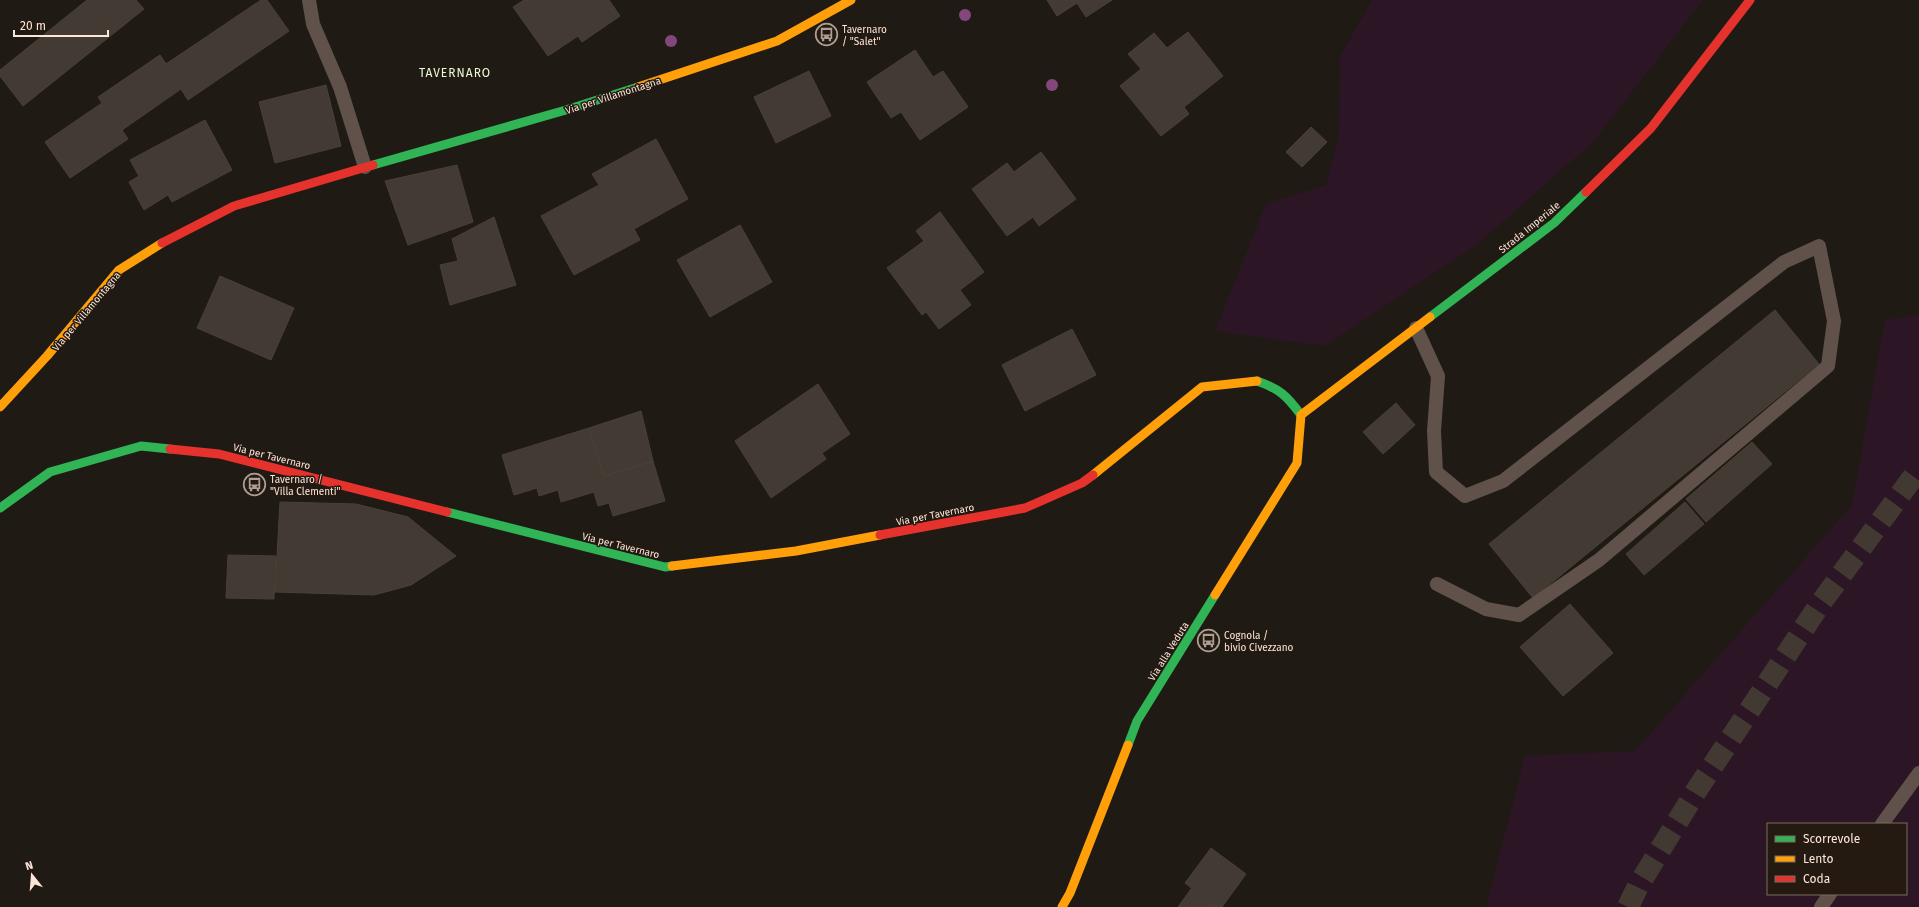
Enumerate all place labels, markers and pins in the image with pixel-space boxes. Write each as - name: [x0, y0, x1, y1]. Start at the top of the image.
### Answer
- bus stop icon: Tavernaro / "Salet": [814, 22, 840, 48]
- place label: Tavernaro / "Salet": [842, 24, 887, 48]
- bus stop icon: Tavernaro / "Villa Clementi": [242, 472, 268, 498]
- place label: Tavernaro / "Villa Clementi": [270, 474, 341, 498]
- bus stop icon: Cognola / bivio Civezzano: [1195, 628, 1221, 654]
- place label: Cognola / bivio Civezzano: [1224, 630, 1294, 654]

